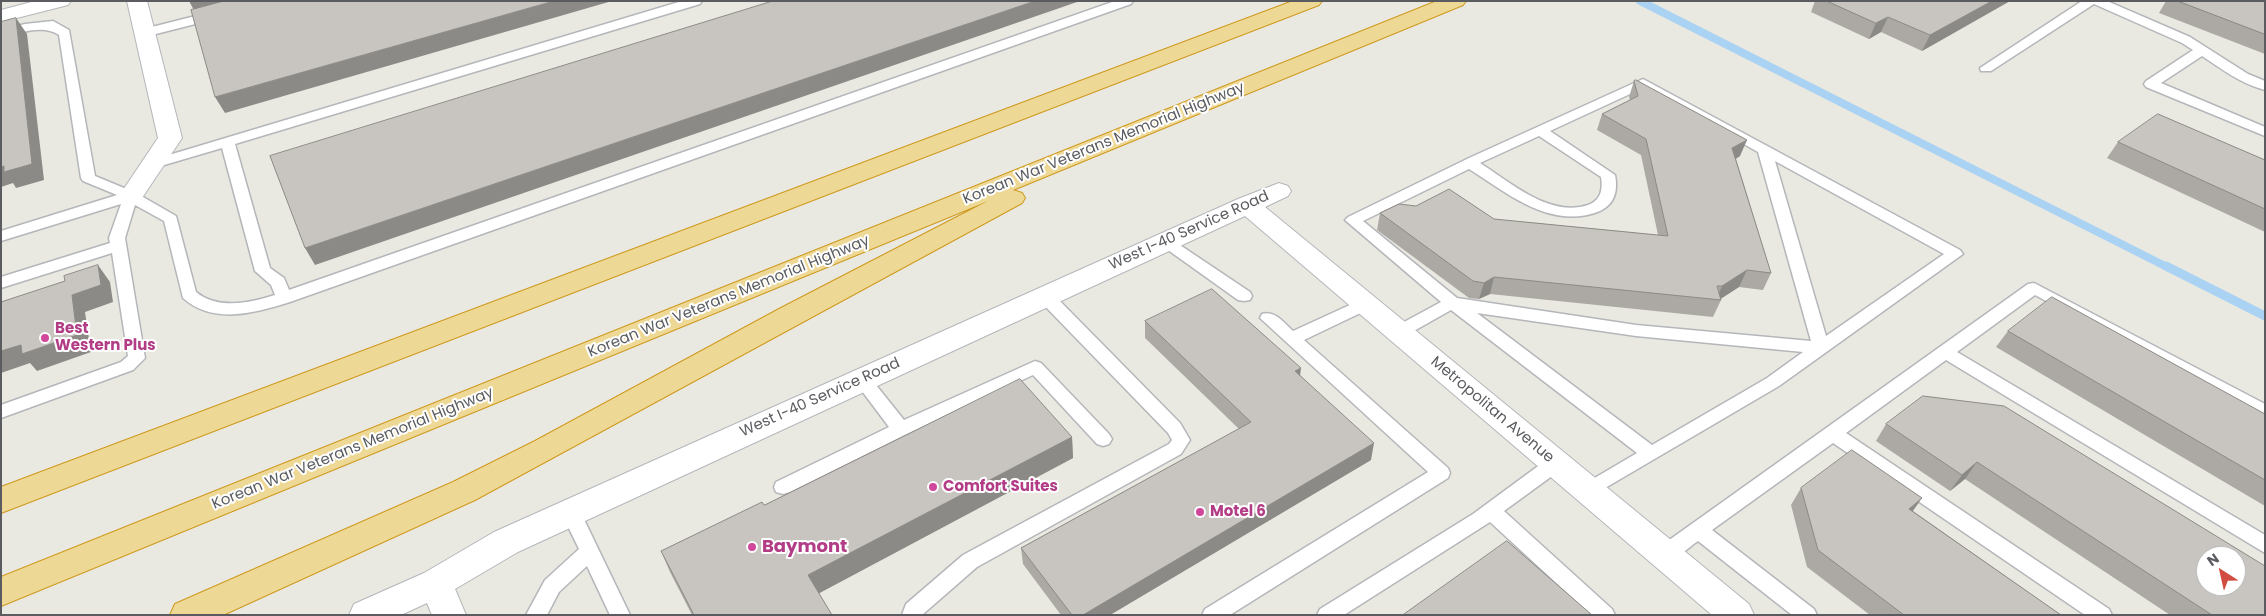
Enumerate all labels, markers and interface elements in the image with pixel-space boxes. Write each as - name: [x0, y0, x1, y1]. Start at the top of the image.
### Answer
- street label: Korean War Veterans Memorial Highway: [961, 79, 1247, 209]
- street label: West I-40 Service Road: [1106, 188, 1272, 274]
- street label: Korean War Veterans Memorial Highway: [586, 232, 872, 362]
- place label: Best Western Plus: [55, 320, 156, 355]
- marker: Best Western Plus: [39, 332, 51, 344]
- street label: Metropolitan Avenue: [1427, 353, 1557, 467]
- street label: West I-40 Service Road: [737, 355, 903, 441]
- street label: Korean War Veterans Memorial Highway: [210, 384, 496, 514]
- place label: Comfort Suites: [943, 478, 1058, 496]
- marker: Comfort Suites: [927, 481, 939, 493]
- place label: Motel 6: [1210, 503, 1266, 521]
- marker: Motel 6: [1194, 506, 1206, 518]
- place label: Baymont: [762, 536, 847, 558]
- marker: Baymont: [746, 541, 758, 553]
- north arrow: [2196, 546, 2246, 596]
- text: N: [2203, 548, 2223, 571]

